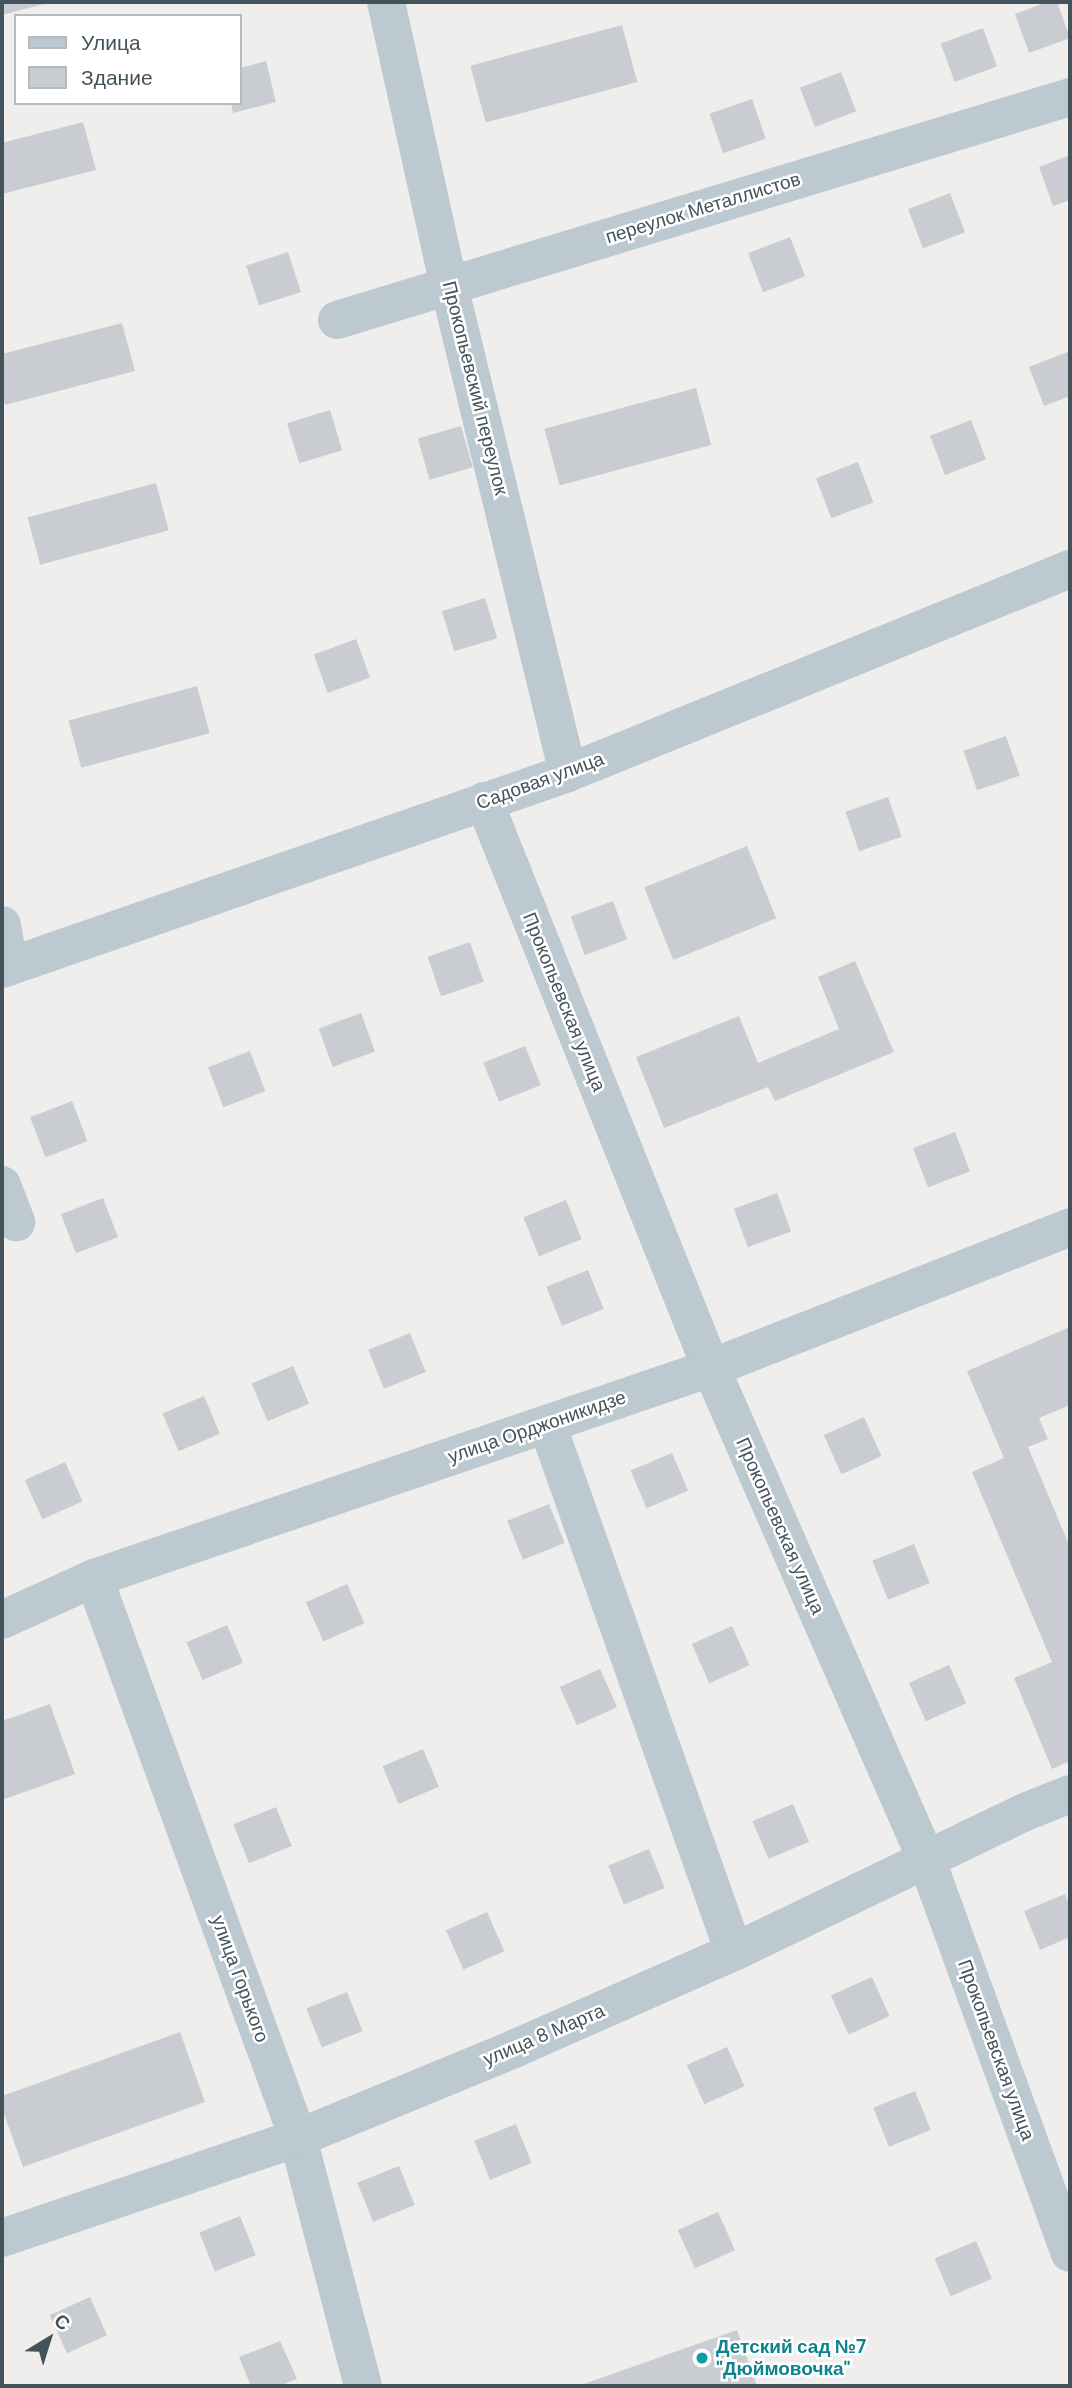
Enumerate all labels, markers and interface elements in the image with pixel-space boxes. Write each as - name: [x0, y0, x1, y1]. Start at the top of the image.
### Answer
- legend: [14, 14, 242, 105]
- text: Улица: [81, 29, 141, 57]
- text: Здание: [81, 64, 153, 92]
- street label: переулок Металлистов: [603, 167, 803, 249]
- street label: Прокопьевский переулок: [437, 279, 513, 497]
- street label: Садовая улица: [473, 747, 607, 815]
- street label: Прокопьевская улица: [518, 909, 610, 1095]
- street label: улица Орджоникидзе: [445, 1386, 629, 1468]
- street label: Прокопьевская улица: [731, 1434, 829, 1618]
- street label: улица Горького: [206, 1912, 274, 2046]
- street label: Прокопьевская улица: [953, 1956, 1039, 2144]
- street label: улица 8 Марта: [480, 1999, 608, 2071]
- north arrow: [14, 2304, 84, 2374]
- text: С: [49, 2308, 75, 2336]
- place label: Детский сад №7 "Дюймовочка": [716, 2336, 866, 2380]
- marker: Детский сад №7 "Дюймовочка": [694, 2350, 710, 2366]

